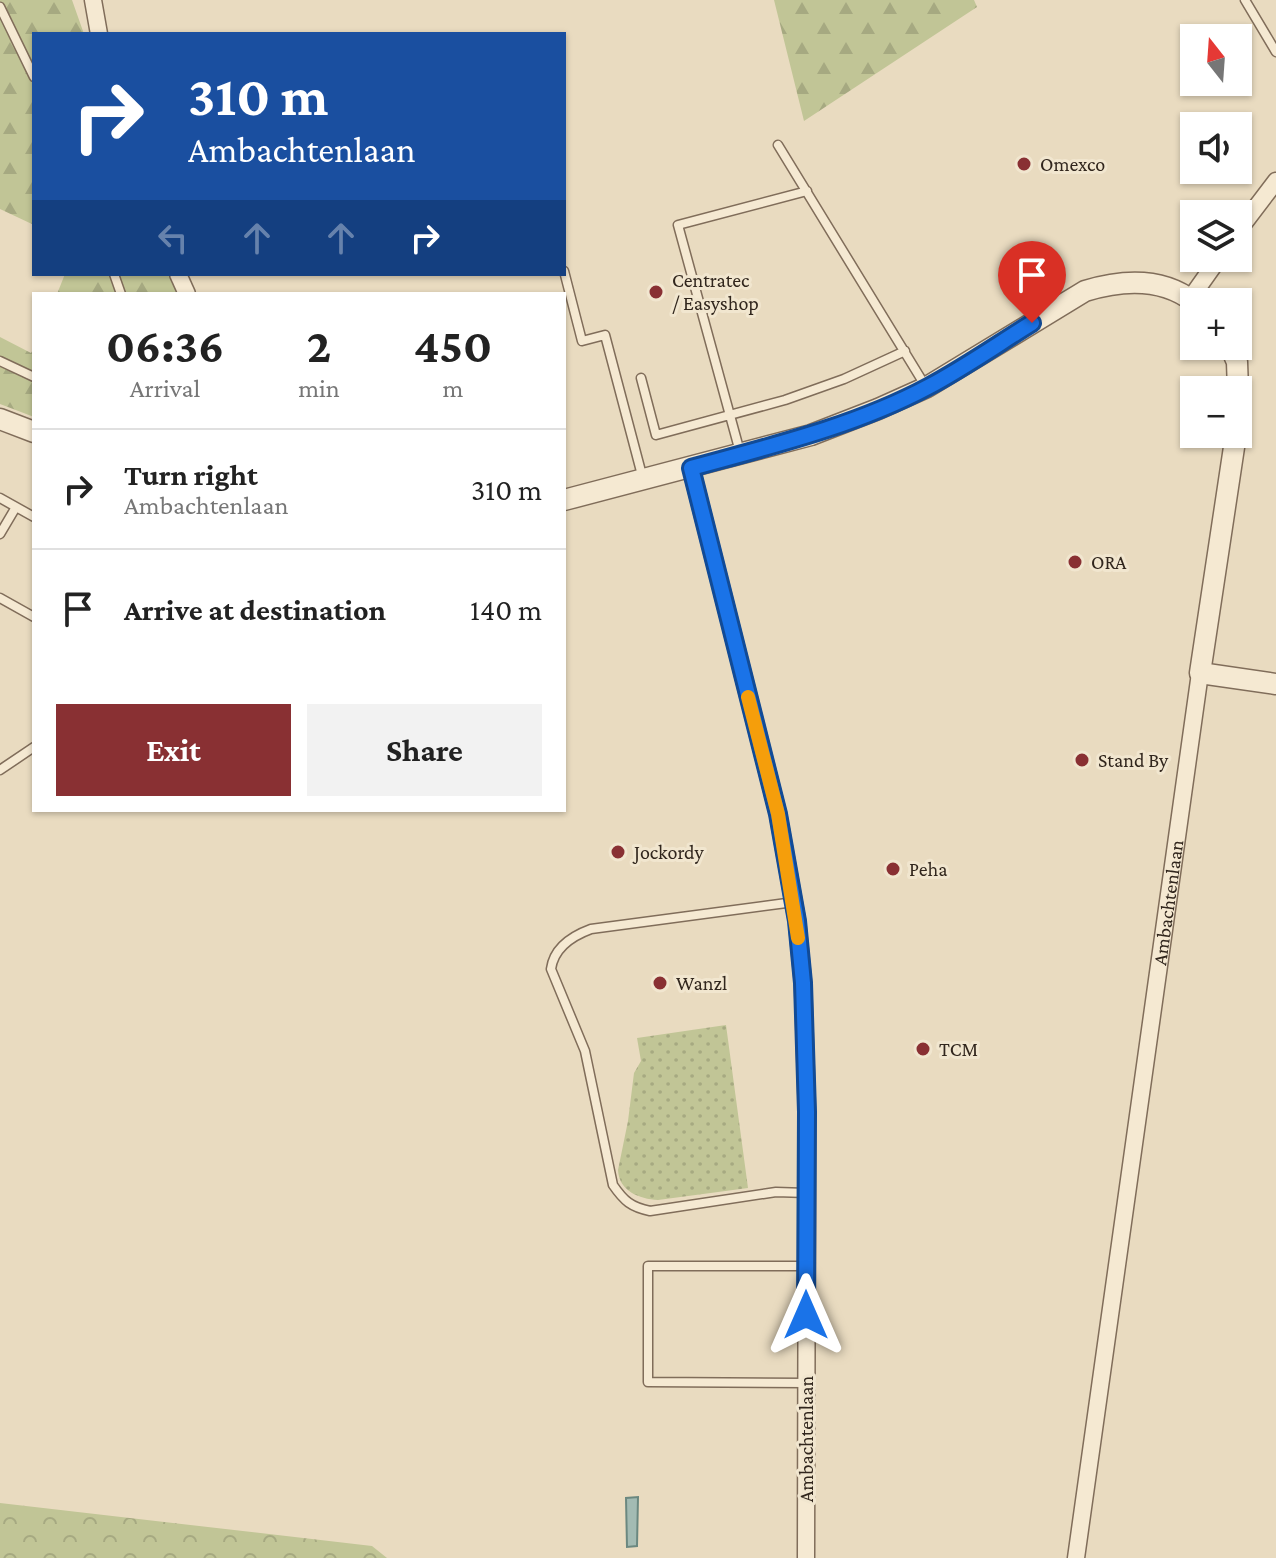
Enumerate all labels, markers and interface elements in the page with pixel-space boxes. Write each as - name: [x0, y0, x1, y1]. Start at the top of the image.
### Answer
- north arrow: [1180, 24, 1252, 96]
- map controls: [1180, 24, 1252, 448]
- icon: right: [56, 64, 160, 168]
- text: 310 m: [188, 65, 329, 127]
- button: sound: [1180, 112, 1252, 184]
- text: Ambachtenlaan: [188, 130, 416, 170]
- place label: Omexco: [1040, 153, 1105, 175]
- marker: Omexco: [1015, 155, 1033, 173]
- button: layers: [1180, 200, 1252, 272]
- icon: left: [151, 216, 195, 260]
- icon: ahead: [235, 216, 279, 260]
- icon: ahead: [319, 216, 363, 260]
- icon: right: [403, 216, 447, 260]
- pin: [998, 241, 1066, 323]
- icon: arrive: [1010, 253, 1054, 297]
- place label: Centratec / Easyshop: [672, 269, 759, 315]
- marker: Centratec / Easyshop: [647, 283, 665, 301]
- button: +: [1180, 288, 1252, 360]
- text: 06:36: [106, 319, 224, 372]
- text: 2: [307, 319, 331, 372]
- text: 450: [414, 319, 492, 372]
- text: Arrival: [130, 374, 200, 403]
- text: min: [298, 374, 340, 403]
- text: m: [442, 374, 463, 403]
- button: −: [1180, 376, 1252, 448]
- text: Turn right: [124, 458, 258, 491]
- icon: right: [56, 467, 100, 511]
- text: 310 m: [471, 473, 542, 506]
- text: Ambachtenlaan: [124, 491, 288, 520]
- place label: ORA: [1091, 551, 1127, 573]
- marker: ORA: [1066, 553, 1084, 571]
- icon: arrive: [56, 587, 100, 631]
- text: Arrive at destination: [124, 593, 386, 626]
- text: 140 m: [470, 593, 542, 626]
- button: Exit: [56, 704, 291, 796]
- button: Share: [307, 704, 542, 796]
- place label: Stand By: [1098, 749, 1169, 772]
- marker: Stand By: [1073, 751, 1091, 769]
- street label: Ambachtenlaan: [1148, 838, 1188, 967]
- place label: Jockordy: [632, 841, 705, 864]
- marker: Jockordy: [609, 843, 627, 861]
- place label: Peha: [909, 858, 947, 880]
- marker: Peha: [884, 860, 902, 878]
- place label: Wanzl: [676, 972, 727, 994]
- marker: Wanzl: [651, 974, 669, 992]
- place label: TCM: [939, 1038, 978, 1060]
- marker: TCM: [914, 1040, 932, 1058]
- position arrow: [764, 1273, 848, 1357]
- street label: Ambachtenlaan: [795, 1376, 817, 1502]

